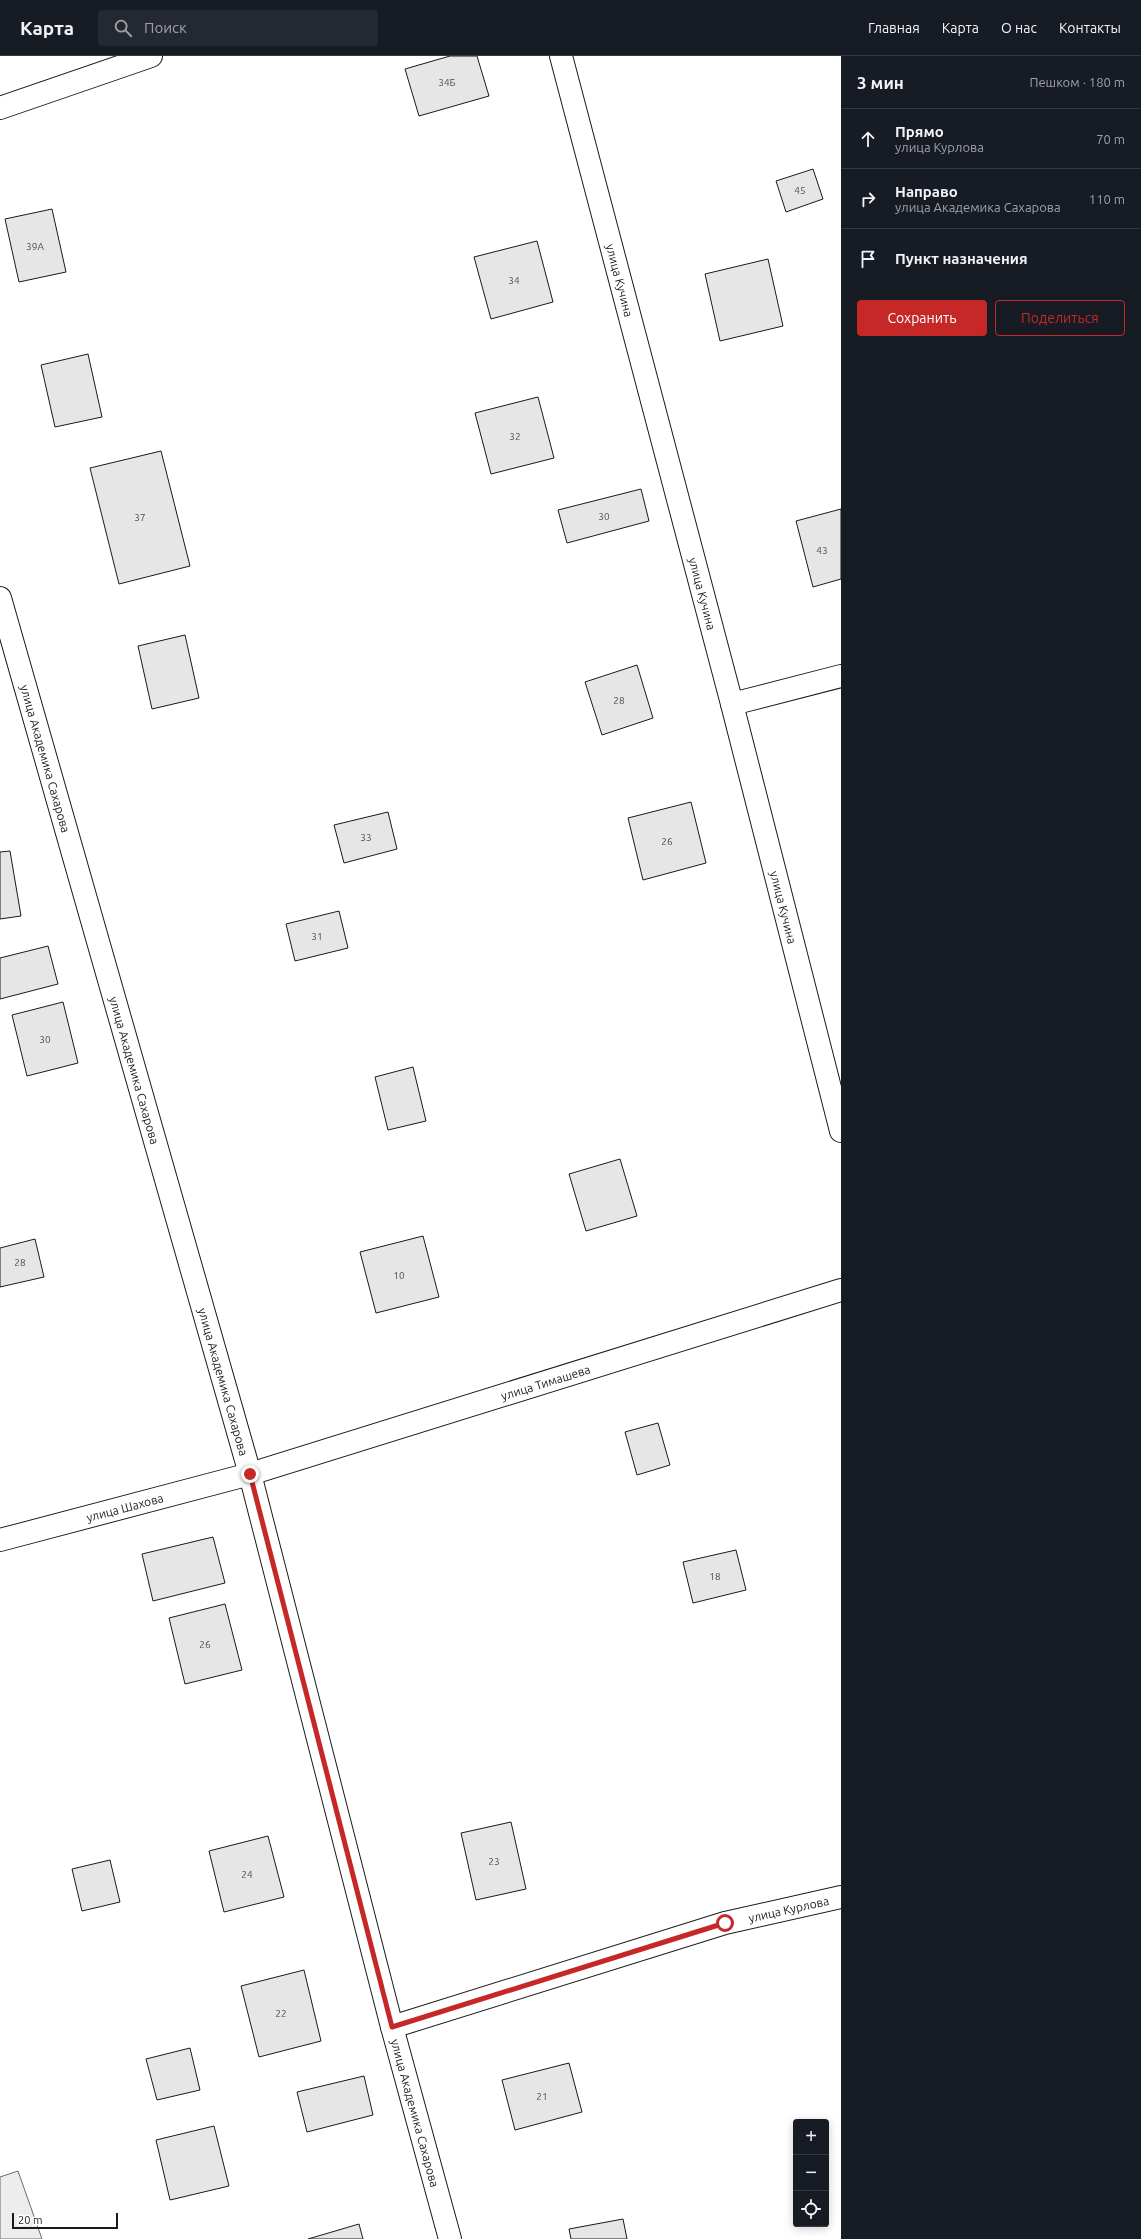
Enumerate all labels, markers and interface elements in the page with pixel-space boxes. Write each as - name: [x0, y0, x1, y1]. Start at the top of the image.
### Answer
- search box: [98, 10, 378, 46]
- text: Карта: [20, 17, 74, 39]
- icon: search: [112, 17, 134, 39]
- text: Поиск: [144, 19, 187, 36]
- text: Главная: [868, 20, 920, 36]
- text: Карта: [942, 20, 979, 36]
- text: О нас: [1001, 20, 1037, 36]
- text: Контакты: [1059, 20, 1121, 36]
- text: 3 мин: [857, 73, 904, 92]
- text: Пешком · 180 m: [1029, 75, 1125, 89]
- house number: 34Б: [438, 77, 456, 88]
- text: Прямо: [895, 123, 944, 140]
- icon: ahead: [857, 128, 879, 150]
- text: 70 m: [1096, 132, 1125, 146]
- text: улица Курлова: [895, 140, 984, 154]
- text: Направо: [895, 183, 958, 200]
- house number: 45: [794, 185, 806, 196]
- icon: right: [857, 188, 879, 210]
- text: 110 m: [1089, 192, 1125, 206]
- text: улица Академика Сахарова: [895, 200, 1061, 214]
- house number: 39А: [26, 241, 44, 252]
- street label: улица Кучина: [604, 242, 636, 318]
- icon: arrive: [857, 248, 879, 270]
- text: Пункт назначения: [895, 250, 1028, 267]
- house number: 34: [508, 275, 520, 286]
- button: Сохранить: [857, 300, 987, 336]
- button: Поделиться: [995, 300, 1125, 336]
- house number: 32: [509, 431, 521, 442]
- house number: 30: [598, 511, 610, 522]
- house number: 37: [134, 512, 146, 523]
- house number: 43: [816, 545, 828, 556]
- street label: улица Кучина: [687, 556, 719, 631]
- street label: улица Академика Сахарова: [19, 683, 73, 834]
- house number: 28: [613, 695, 625, 706]
- house number: 33: [360, 832, 372, 843]
- house number: 26: [661, 836, 673, 847]
- street label: улица Кучина: [768, 869, 799, 945]
- house number: 31: [311, 931, 323, 942]
- street label: улица Академика Сахарова: [107, 995, 162, 1146]
- house number: 30: [39, 1034, 51, 1045]
- house number: 28: [14, 1257, 26, 1268]
- house number: 10: [393, 1270, 405, 1281]
- street label: улица Академика Сахарова: [196, 1306, 251, 1457]
- street label: улица Тимашева: [499, 1362, 592, 1402]
- route end: [241, 1465, 259, 1483]
- street label: улица Шахова: [85, 1491, 165, 1523]
- house number: 18: [709, 1571, 721, 1582]
- house number: 26: [199, 1639, 211, 1650]
- house number: 23: [488, 1856, 500, 1867]
- house number: 24: [241, 1869, 253, 1880]
- street label: улица Курлова: [747, 1893, 830, 1924]
- route start: [716, 1914, 734, 1932]
- house number: 22: [275, 2008, 287, 2019]
- street label: улица Академика Сахарова: [389, 2037, 442, 2188]
- house number: 21: [536, 2091, 548, 2102]
- map controls: [793, 2119, 829, 2227]
- button: +: [793, 2119, 829, 2155]
- button: −: [793, 2155, 829, 2191]
- button: locate: [793, 2191, 829, 2227]
- scale bar: [12, 2211, 118, 2230]
- text: 20 m: [18, 2214, 42, 2226]

